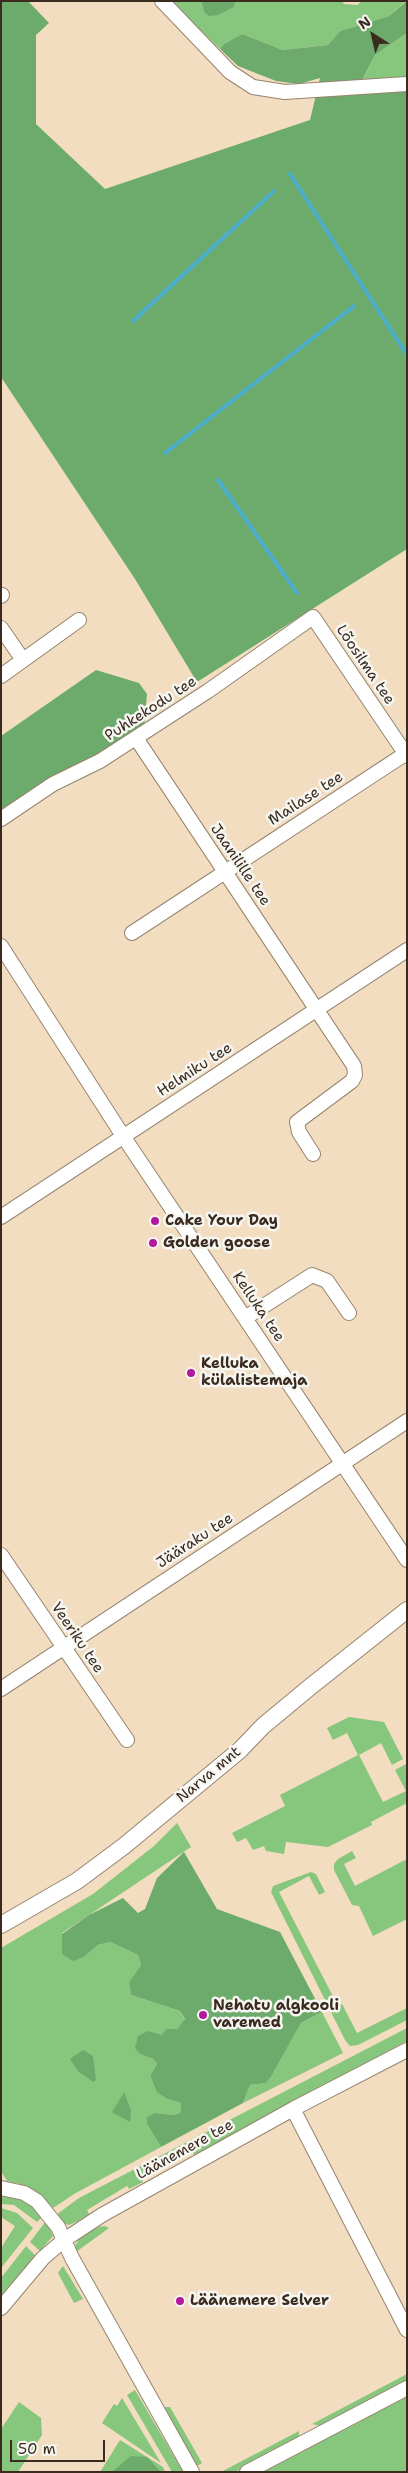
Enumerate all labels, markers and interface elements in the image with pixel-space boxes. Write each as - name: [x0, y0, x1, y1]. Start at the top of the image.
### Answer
- north arrow: [348, 10, 398, 60]
- text: N: [355, 12, 374, 33]
- street label: Lõosilma tee: [332, 622, 398, 708]
- street label: Puhkekodu tee: [102, 673, 200, 745]
- street label: Mailase tee: [265, 768, 347, 830]
- street label: Jaanilille tee: [206, 821, 274, 909]
- street label: Helmiku tee: [154, 1039, 236, 1101]
- place label: Cake Your Day: [165, 1212, 278, 1230]
- marker: Cake Your Day: [149, 1215, 161, 1227]
- place label: Golden goose: [163, 1234, 270, 1252]
- marker: Golden goose: [147, 1237, 159, 1249]
- street label: Kelluka tee: [228, 1269, 288, 1345]
- place label: Kelluka külalistemaja: [201, 1355, 307, 1390]
- marker: Kelluka külalistemaja: [185, 1367, 197, 1379]
- street label: Jääraku tee: [153, 1510, 237, 1572]
- street label: Veeriku tee: [47, 1599, 107, 1677]
- street label: Narva mnt: [173, 1743, 245, 1807]
- place label: Nehatu algkooli varemed: [213, 1997, 339, 2032]
- marker: Nehatu algkooli varemed: [197, 2009, 209, 2021]
- street label: Läänemere tee: [133, 2116, 237, 2184]
- place label: Läänemere Selver: [190, 2292, 329, 2310]
- marker: Läänemere Selver: [174, 2295, 186, 2307]
- scale bar: [12, 2430, 108, 2462]
- text: 50 m: [18, 2439, 56, 2459]

